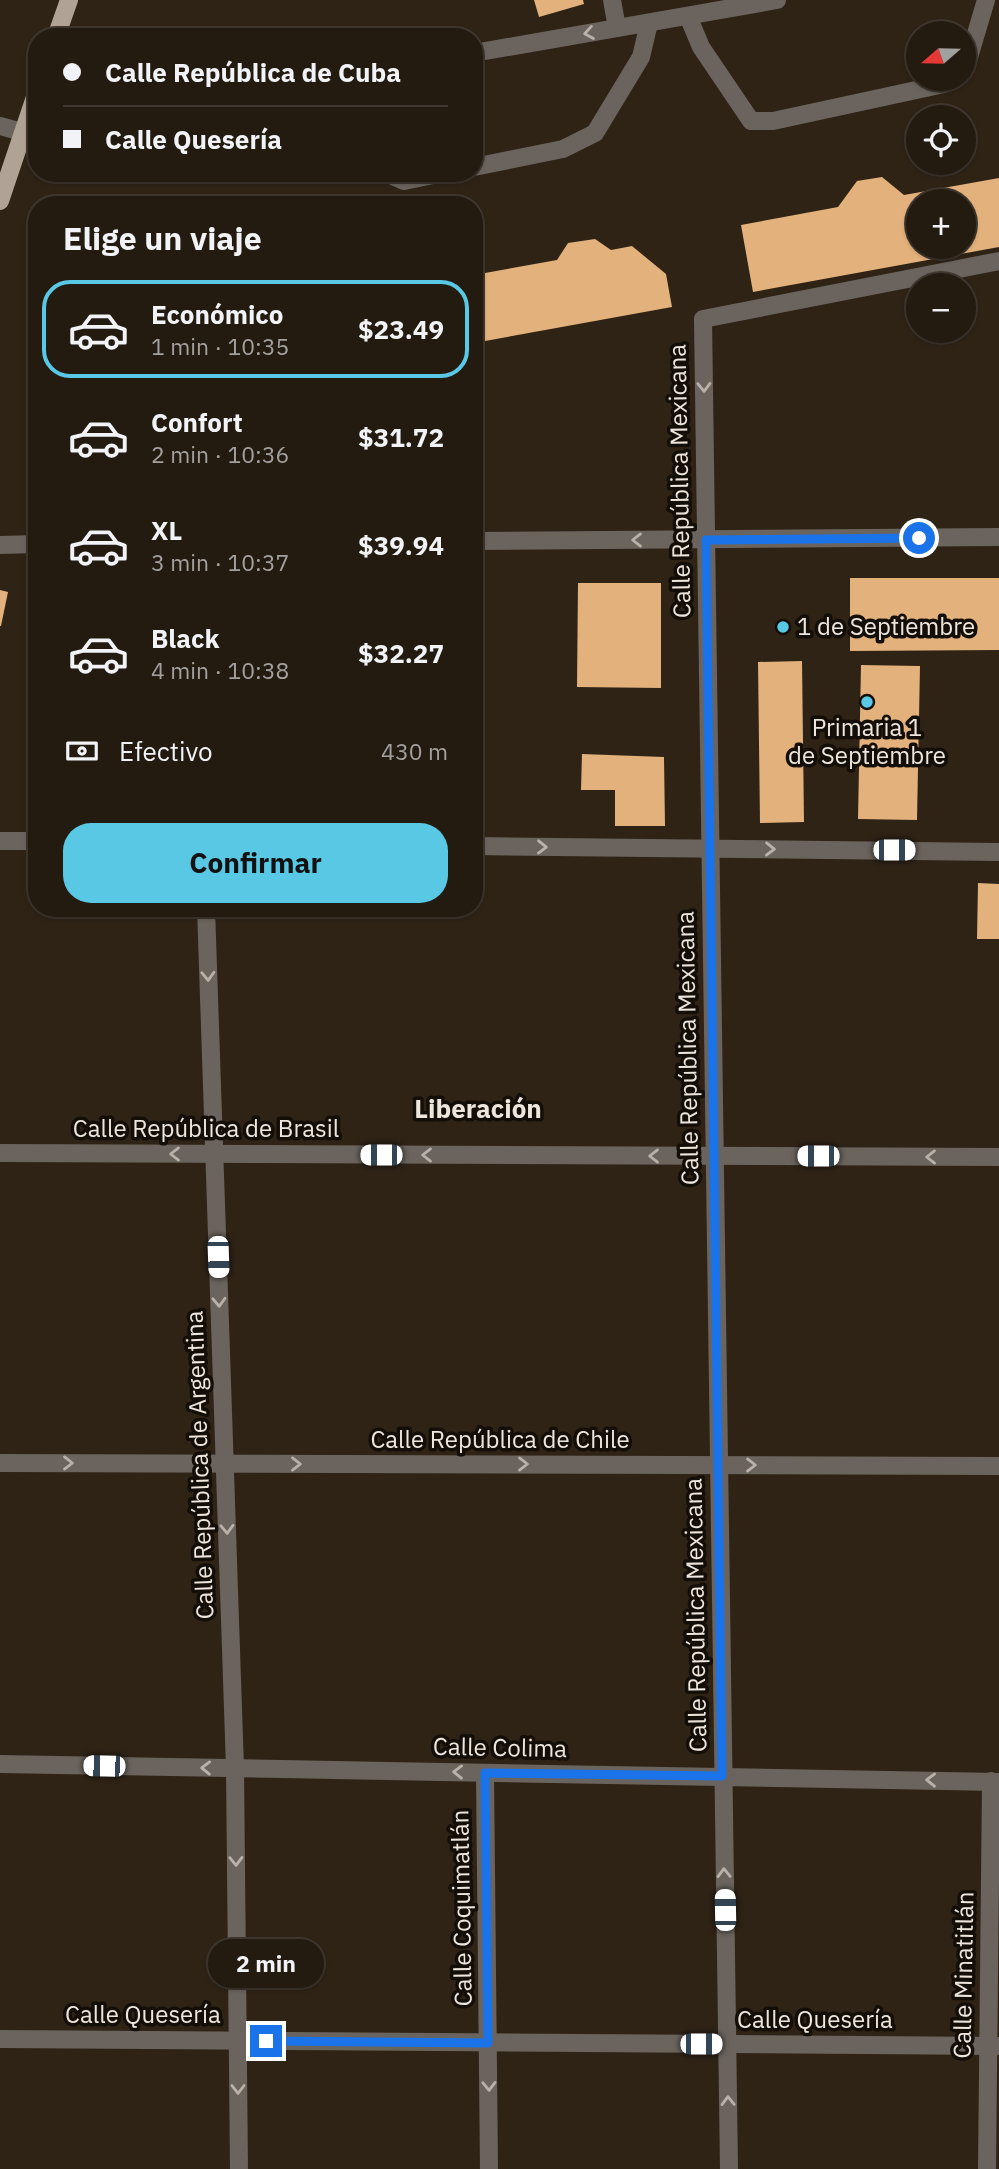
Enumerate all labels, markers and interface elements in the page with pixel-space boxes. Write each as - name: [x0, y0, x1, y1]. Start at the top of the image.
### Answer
- north arrow: [906, 21, 976, 91]
- map controls: [906, 21, 976, 343]
- one-way arrow: [583, 25, 595, 40]
- text: Calle República de Cuba: [105, 55, 401, 89]
- button: locate: [906, 105, 976, 175]
- text: Calle Quesería: [105, 122, 282, 156]
- button: +: [906, 189, 976, 259]
- text: Elige un viaje: [63, 217, 262, 259]
- button: −: [906, 273, 976, 343]
- text: Económico: [151, 297, 283, 331]
- icon: car: [67, 298, 130, 361]
- text: $23.49: [358, 312, 444, 346]
- text: 1 min · 10:35: [151, 331, 289, 361]
- street label: Calle República Mexicana: [661, 344, 697, 618]
- one-way arrow: [696, 382, 712, 393]
- text: Confort: [151, 405, 243, 439]
- icon: car: [67, 406, 130, 469]
- text: $31.72: [358, 420, 444, 454]
- text: 2 min · 10:36: [151, 439, 289, 469]
- text: XL: [151, 513, 182, 547]
- icon: car: [67, 514, 130, 577]
- route start: [903, 522, 935, 554]
- text: $39.94: [358, 528, 444, 562]
- one-way arrow: [631, 532, 642, 548]
- text: 3 min · 10:37: [151, 547, 289, 577]
- place label: 1 de Septiembre: [797, 610, 975, 642]
- marker: 1 de Septiembre: [775, 619, 791, 635]
- text: Black: [151, 621, 219, 655]
- icon: car: [67, 622, 130, 685]
- text: $32.27: [358, 636, 444, 670]
- text: 4 min · 10:38: [151, 655, 289, 685]
- marker: Primaria 1 de Septiembre: [859, 694, 875, 710]
- place label: Primaria 1 de Septiembre: [788, 711, 946, 771]
- icon: cash: [63, 732, 101, 770]
- text: Efectivo: [119, 734, 213, 768]
- text: 430 m: [381, 736, 448, 766]
- button: Confirmar: [63, 823, 448, 903]
- one-way arrow: [537, 839, 548, 854]
- car: [874, 840, 916, 861]
- one-way arrow: [765, 841, 776, 857]
- street label: Calle República Mexicana: [669, 911, 705, 1185]
- one-way arrow: [200, 972, 216, 982]
- district label: Liberación: [414, 1091, 542, 1125]
- street label: Calle República de Brasil: [73, 1112, 339, 1144]
- car: [361, 1145, 403, 1166]
- one-way arrow: [169, 1146, 180, 1162]
- car: [798, 1146, 840, 1167]
- one-way arrow: [421, 1147, 432, 1163]
- one-way arrow: [649, 1148, 659, 1164]
- one-way arrow: [925, 1149, 936, 1165]
- car: [207, 1236, 230, 1278]
- one-way arrow: [212, 1297, 227, 1308]
- street label: Calle República de Argentina: [178, 1310, 220, 1620]
- street label: Calle República de Chile: [370, 1423, 630, 1455]
- one-way arrow: [63, 1455, 74, 1471]
- one-way arrow: [291, 1456, 301, 1472]
- one-way arrow: [518, 1456, 529, 1472]
- one-way arrow: [746, 1457, 756, 1473]
- street label: Calle República Mexicana: [677, 1478, 713, 1752]
- one-way arrow: [219, 1524, 234, 1535]
- street label: Calle Colima: [433, 1730, 568, 1764]
- car: [83, 1755, 126, 1777]
- one-way arrow: [201, 1760, 211, 1776]
- one-way arrow: [453, 1765, 464, 1780]
- one-way arrow: [925, 1773, 936, 1788]
- street label: Calle Coquimatlán: [443, 1809, 479, 2007]
- one-way arrow: [228, 1856, 244, 1867]
- one-way arrow: [716, 1868, 732, 1878]
- car: [715, 1889, 736, 1931]
- street label: Calle Minatitlán: [946, 1891, 980, 2059]
- callout: 2 min: [208, 1940, 324, 1988]
- text: 2 min: [236, 1948, 296, 1978]
- street label: Calle Quesería: [65, 1998, 221, 2030]
- street label: Calle Quesería: [737, 2003, 893, 2035]
- route end: [250, 2025, 282, 2057]
- car: [681, 2034, 723, 2055]
- one-way arrow: [481, 2081, 497, 2092]
- one-way arrow: [230, 2084, 246, 2094]
- one-way arrow: [720, 2095, 736, 2106]

